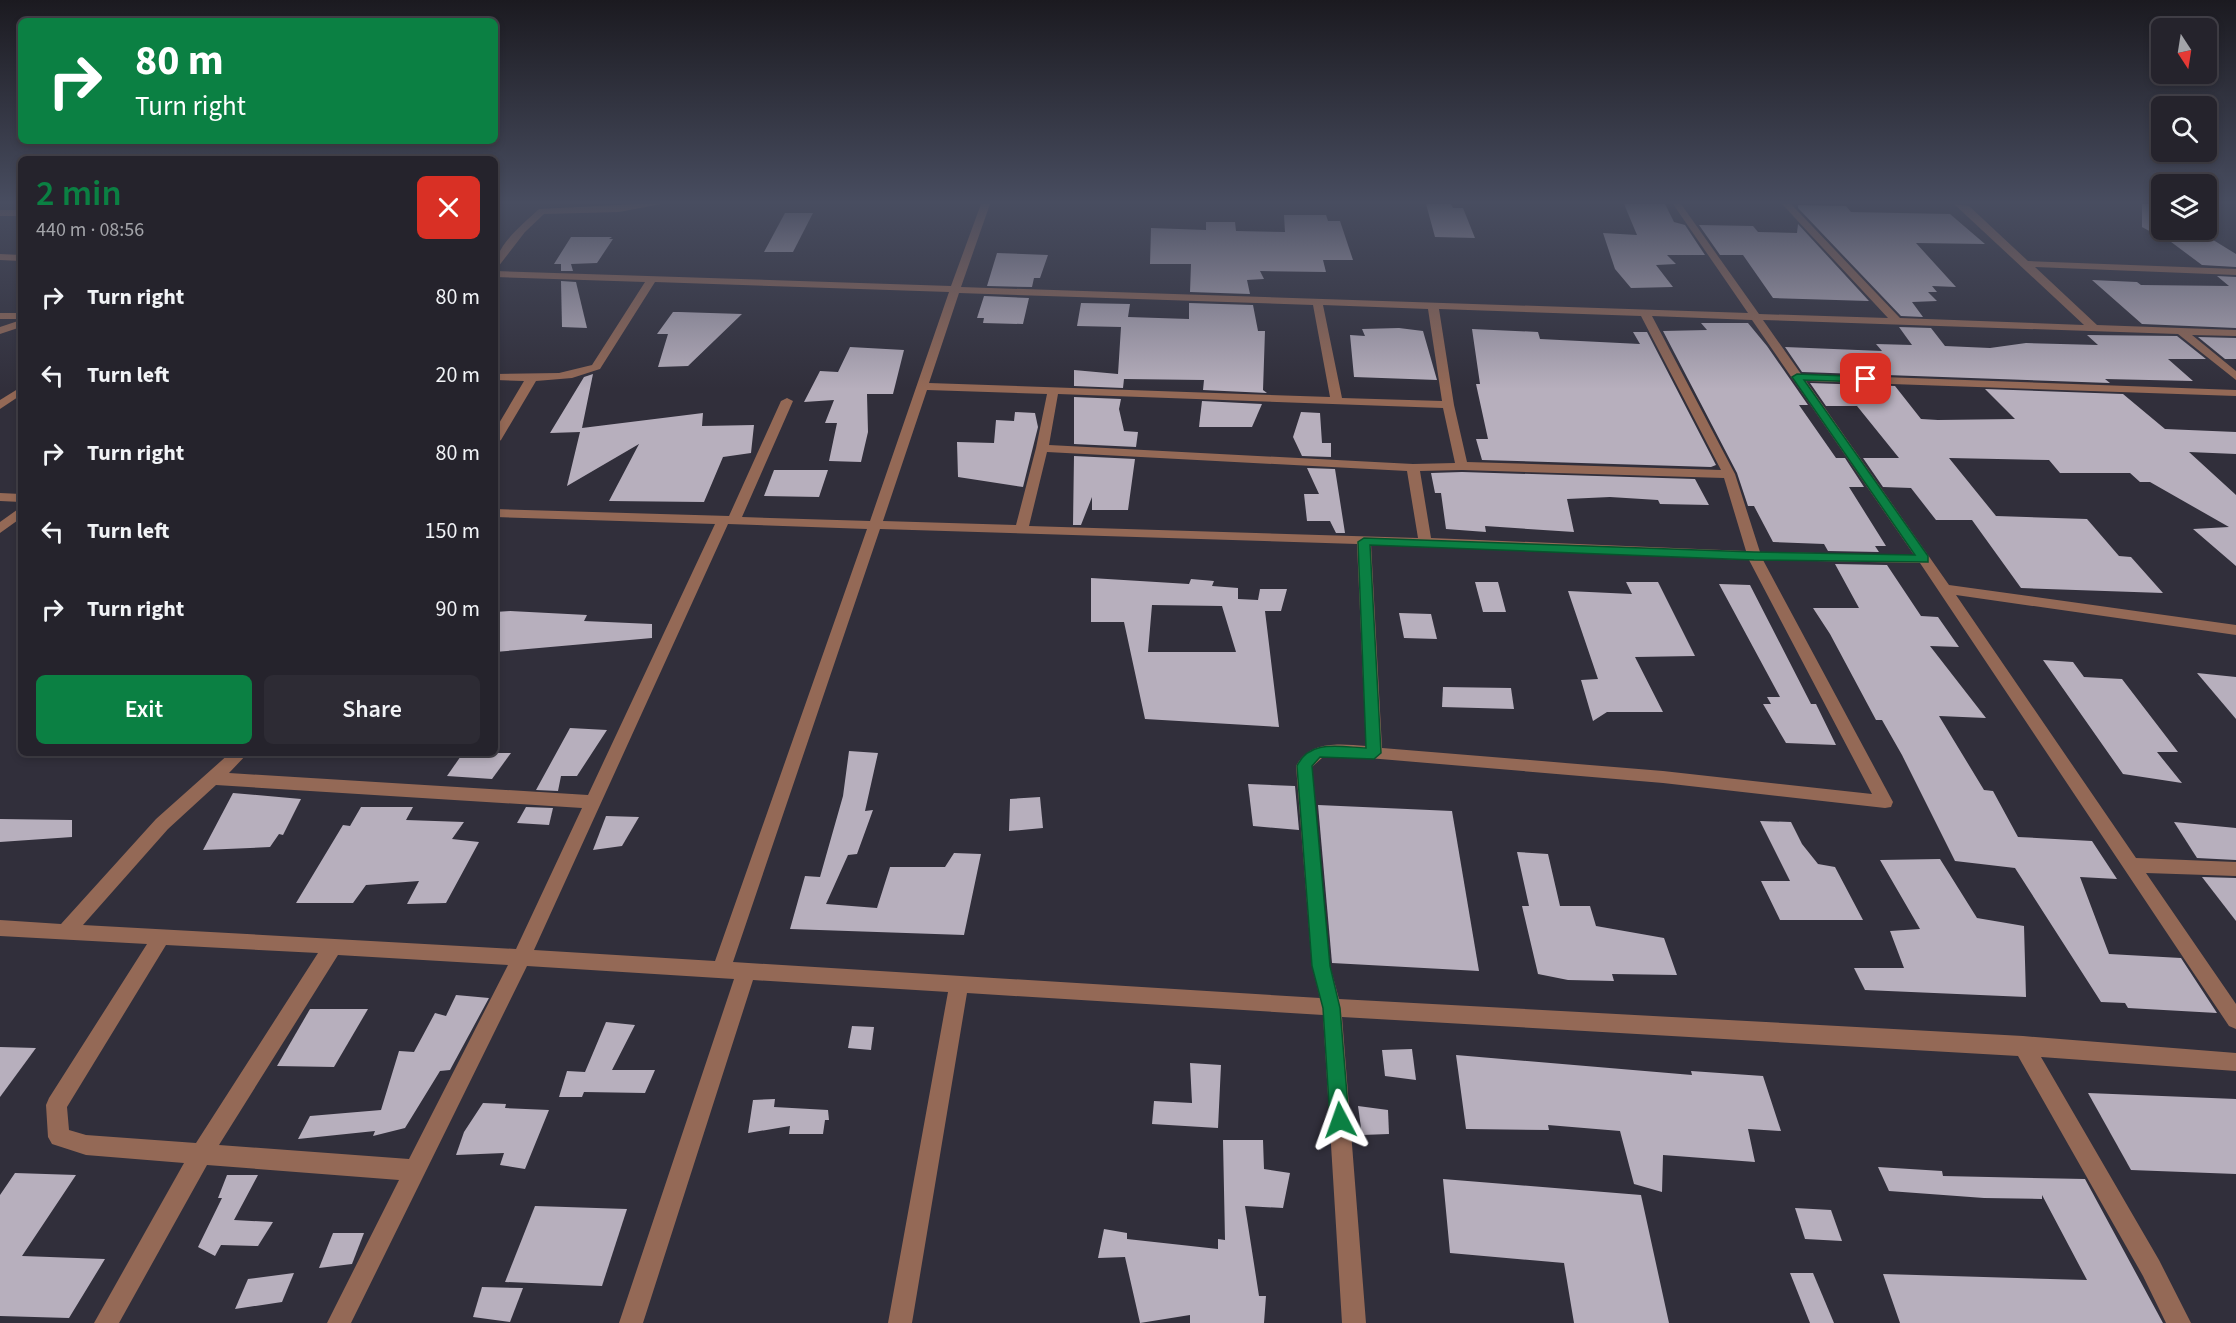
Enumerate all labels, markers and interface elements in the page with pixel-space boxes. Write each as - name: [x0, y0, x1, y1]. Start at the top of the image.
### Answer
- north arrow: [2151, 18, 2217, 84]
- map controls: [2151, 18, 2217, 240]
- text: 80 m: [135, 31, 224, 91]
- icon: right: [36, 42, 114, 120]
- text: Turn right: [135, 87, 246, 126]
- button: search: [2151, 96, 2217, 162]
- text: 2 min: [36, 168, 122, 219]
- button: layers: [2151, 174, 2217, 240]
- button: close: [417, 176, 480, 239]
- text: 440 m · 08:56: [36, 216, 144, 244]
- icon: right: [36, 281, 69, 314]
- text: Turn right: [87, 281, 184, 313]
- text: 80 m: [435, 281, 480, 313]
- pin: [1840, 353, 1891, 404]
- icon: left: [36, 359, 69, 392]
- text: Turn left: [87, 359, 169, 391]
- text: 20 m: [435, 359, 480, 391]
- icon: arrive: [1849, 362, 1882, 395]
- icon: right: [36, 437, 69, 470]
- text: Turn right: [87, 437, 184, 469]
- text: 80 m: [435, 437, 480, 469]
- icon: left: [36, 515, 69, 548]
- text: Turn left: [87, 515, 169, 547]
- text: 150 m: [425, 515, 480, 547]
- icon: right: [36, 593, 69, 626]
- text: Turn right: [87, 593, 184, 625]
- text: 90 m: [435, 593, 480, 625]
- button: Exit: [36, 675, 252, 744]
- button: Share: [264, 675, 480, 744]
- position arrow: [1308, 1088, 1372, 1152]

